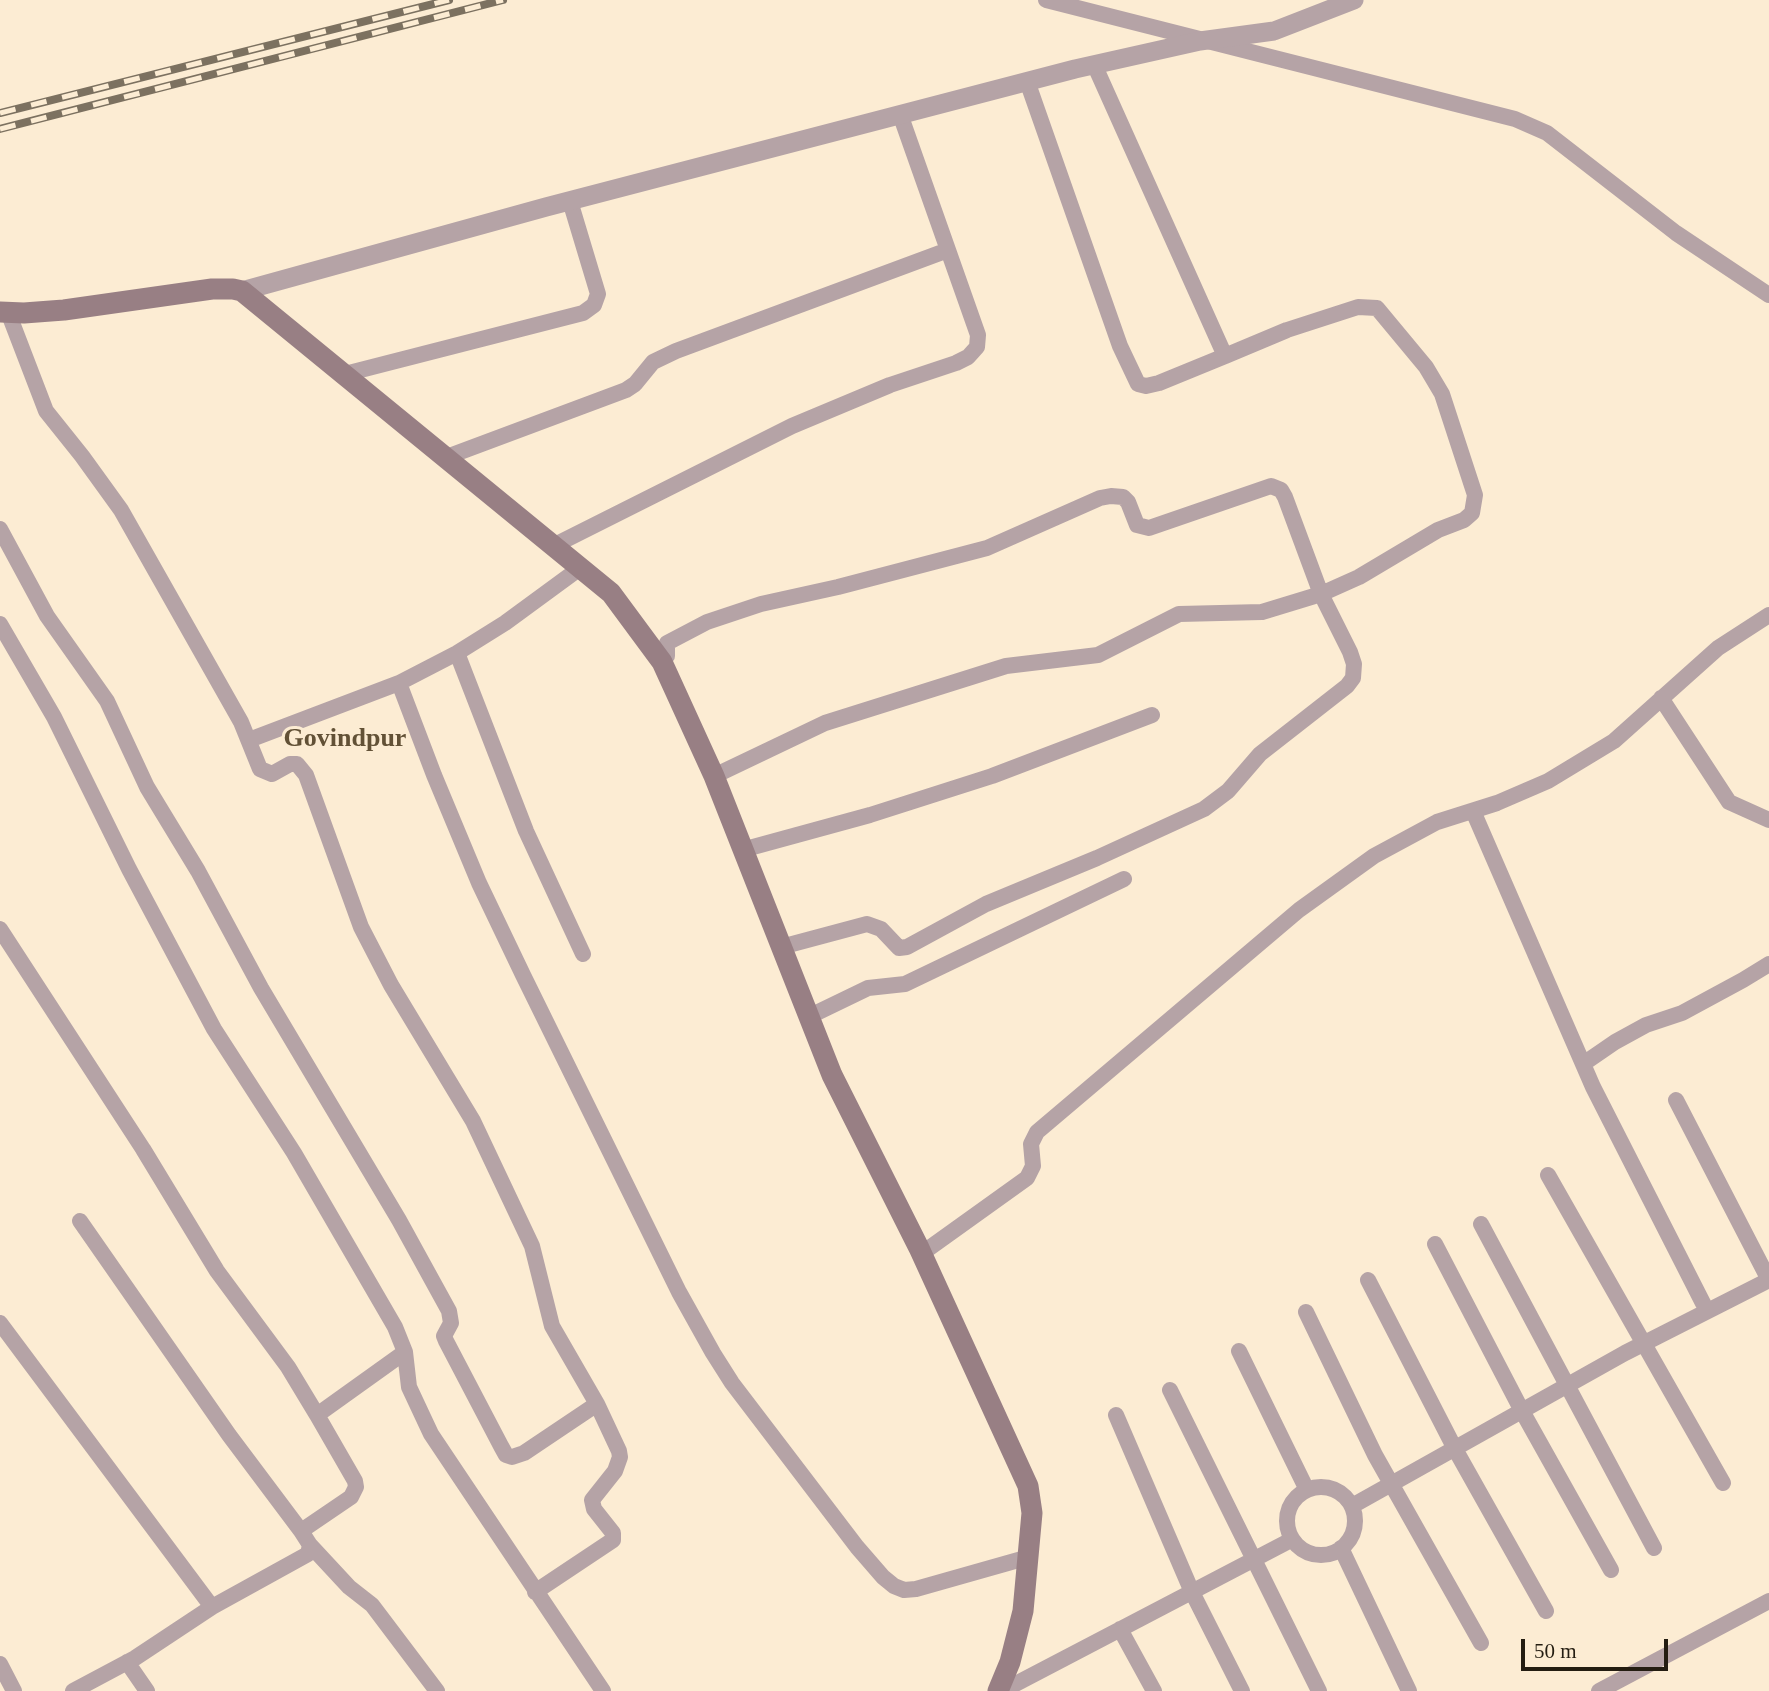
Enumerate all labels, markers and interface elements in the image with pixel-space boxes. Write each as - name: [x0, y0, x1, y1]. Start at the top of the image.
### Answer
- district label: Govindpur: [284, 723, 406, 755]
- scale bar: [1524, 1624, 1671, 1668]
- text: 50 m: [1534, 1639, 1577, 1663]

